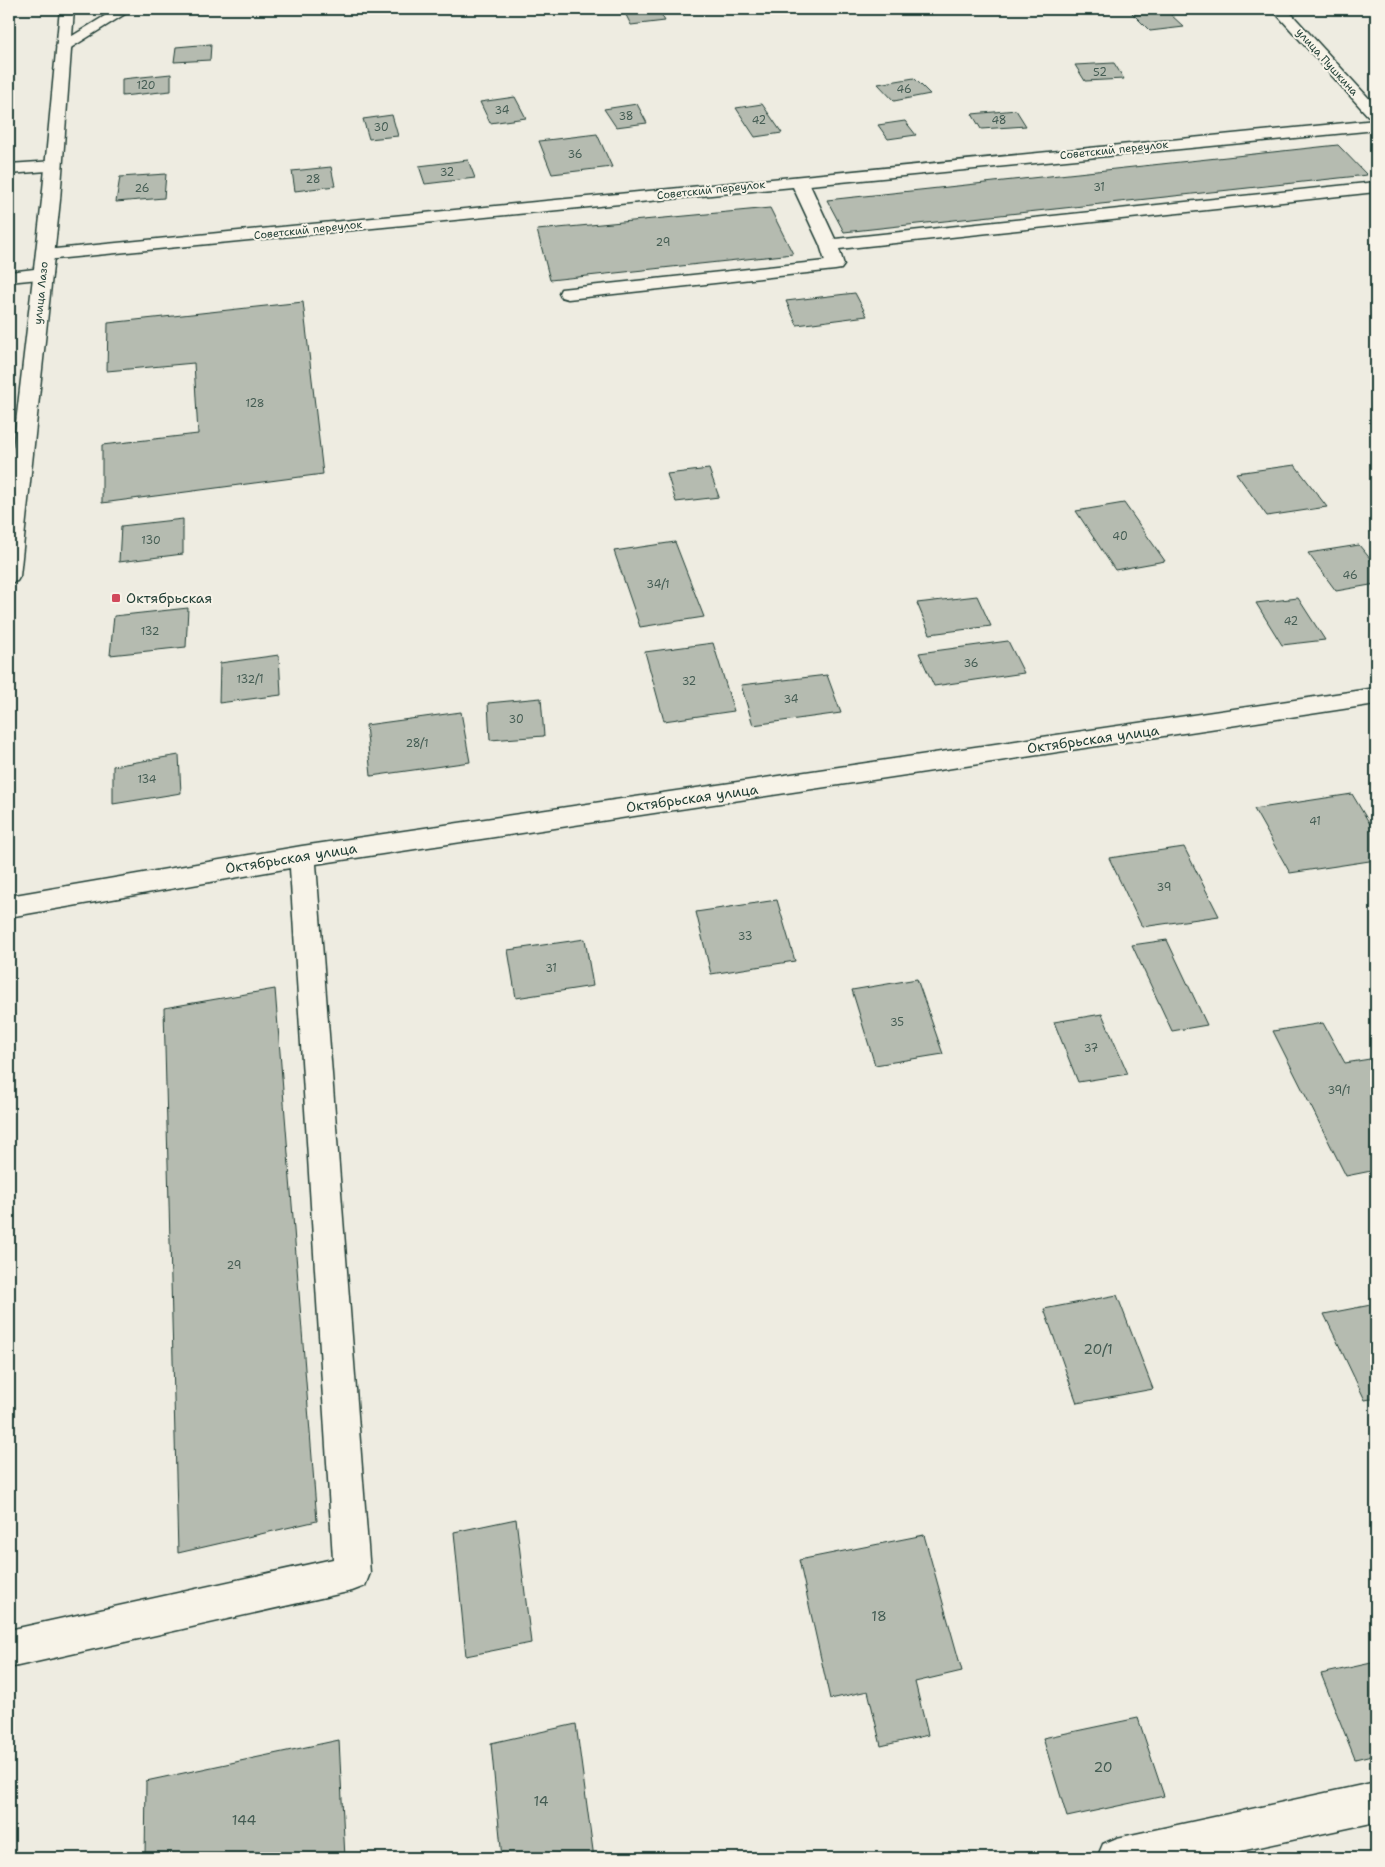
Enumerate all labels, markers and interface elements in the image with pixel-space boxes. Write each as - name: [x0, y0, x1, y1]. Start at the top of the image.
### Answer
- street label: улица Пушкина: [1293, 25, 1362, 99]
- house number: 52: [1093, 65, 1107, 80]
- house number: 120: [136, 78, 156, 93]
- house number: 46: [896, 82, 912, 97]
- house number: 34: [495, 103, 510, 118]
- house number: 38: [618, 109, 634, 124]
- house number: 42: [752, 113, 766, 128]
- house number: 48: [991, 113, 1007, 128]
- house number: 30: [373, 120, 389, 135]
- street label: Советский переулок: [1059, 137, 1169, 163]
- house number: 36: [567, 147, 583, 162]
- house number: 32: [440, 165, 454, 180]
- house number: 28: [305, 172, 321, 187]
- street label: Советский переулок: [656, 177, 766, 203]
- house number: 31: [1093, 180, 1105, 195]
- house number: 26: [135, 181, 149, 196]
- street label: Советский переулок: [253, 217, 363, 243]
- house number: 29: [656, 235, 670, 250]
- street label: улица Лазо: [30, 260, 52, 325]
- house number: 128: [245, 396, 265, 411]
- house number: 40: [1112, 529, 1128, 544]
- house number: 130: [141, 533, 161, 548]
- house number: 46: [1342, 568, 1358, 583]
- house number: 34/1: [646, 577, 670, 592]
- place label: Октябрьская: [126, 589, 212, 607]
- marker: Октябрьская: [110, 592, 122, 604]
- house number: 42: [1284, 614, 1298, 629]
- house number: 132: [141, 624, 159, 639]
- house number: 36: [963, 656, 979, 671]
- house number: 132/1: [237, 672, 263, 687]
- house number: 32: [682, 674, 696, 689]
- house number: 34: [784, 692, 799, 707]
- house number: 30: [508, 712, 524, 727]
- street label: Октябрьская улица: [1026, 721, 1161, 757]
- house number: 28/1: [405, 736, 429, 751]
- house number: 134: [137, 772, 157, 787]
- street label: Октябрьская улица: [625, 780, 760, 816]
- house number: 41: [1309, 814, 1321, 829]
- street label: Октябрьская улица: [224, 839, 358, 877]
- house number: 39: [1157, 880, 1171, 895]
- house number: 33: [738, 929, 752, 944]
- house number: 31: [545, 961, 557, 976]
- house number: 35: [890, 1015, 904, 1030]
- house number: 37: [1084, 1041, 1099, 1056]
- house number: 39/1: [1327, 1083, 1351, 1098]
- house number: 29: [227, 1258, 241, 1273]
- house number: 20/1: [1083, 1340, 1113, 1358]
- house number: 18: [871, 1607, 887, 1625]
- house number: 20: [1093, 1758, 1113, 1776]
- house number: 14: [533, 1792, 549, 1810]
- house number: 144: [232, 1811, 256, 1829]

